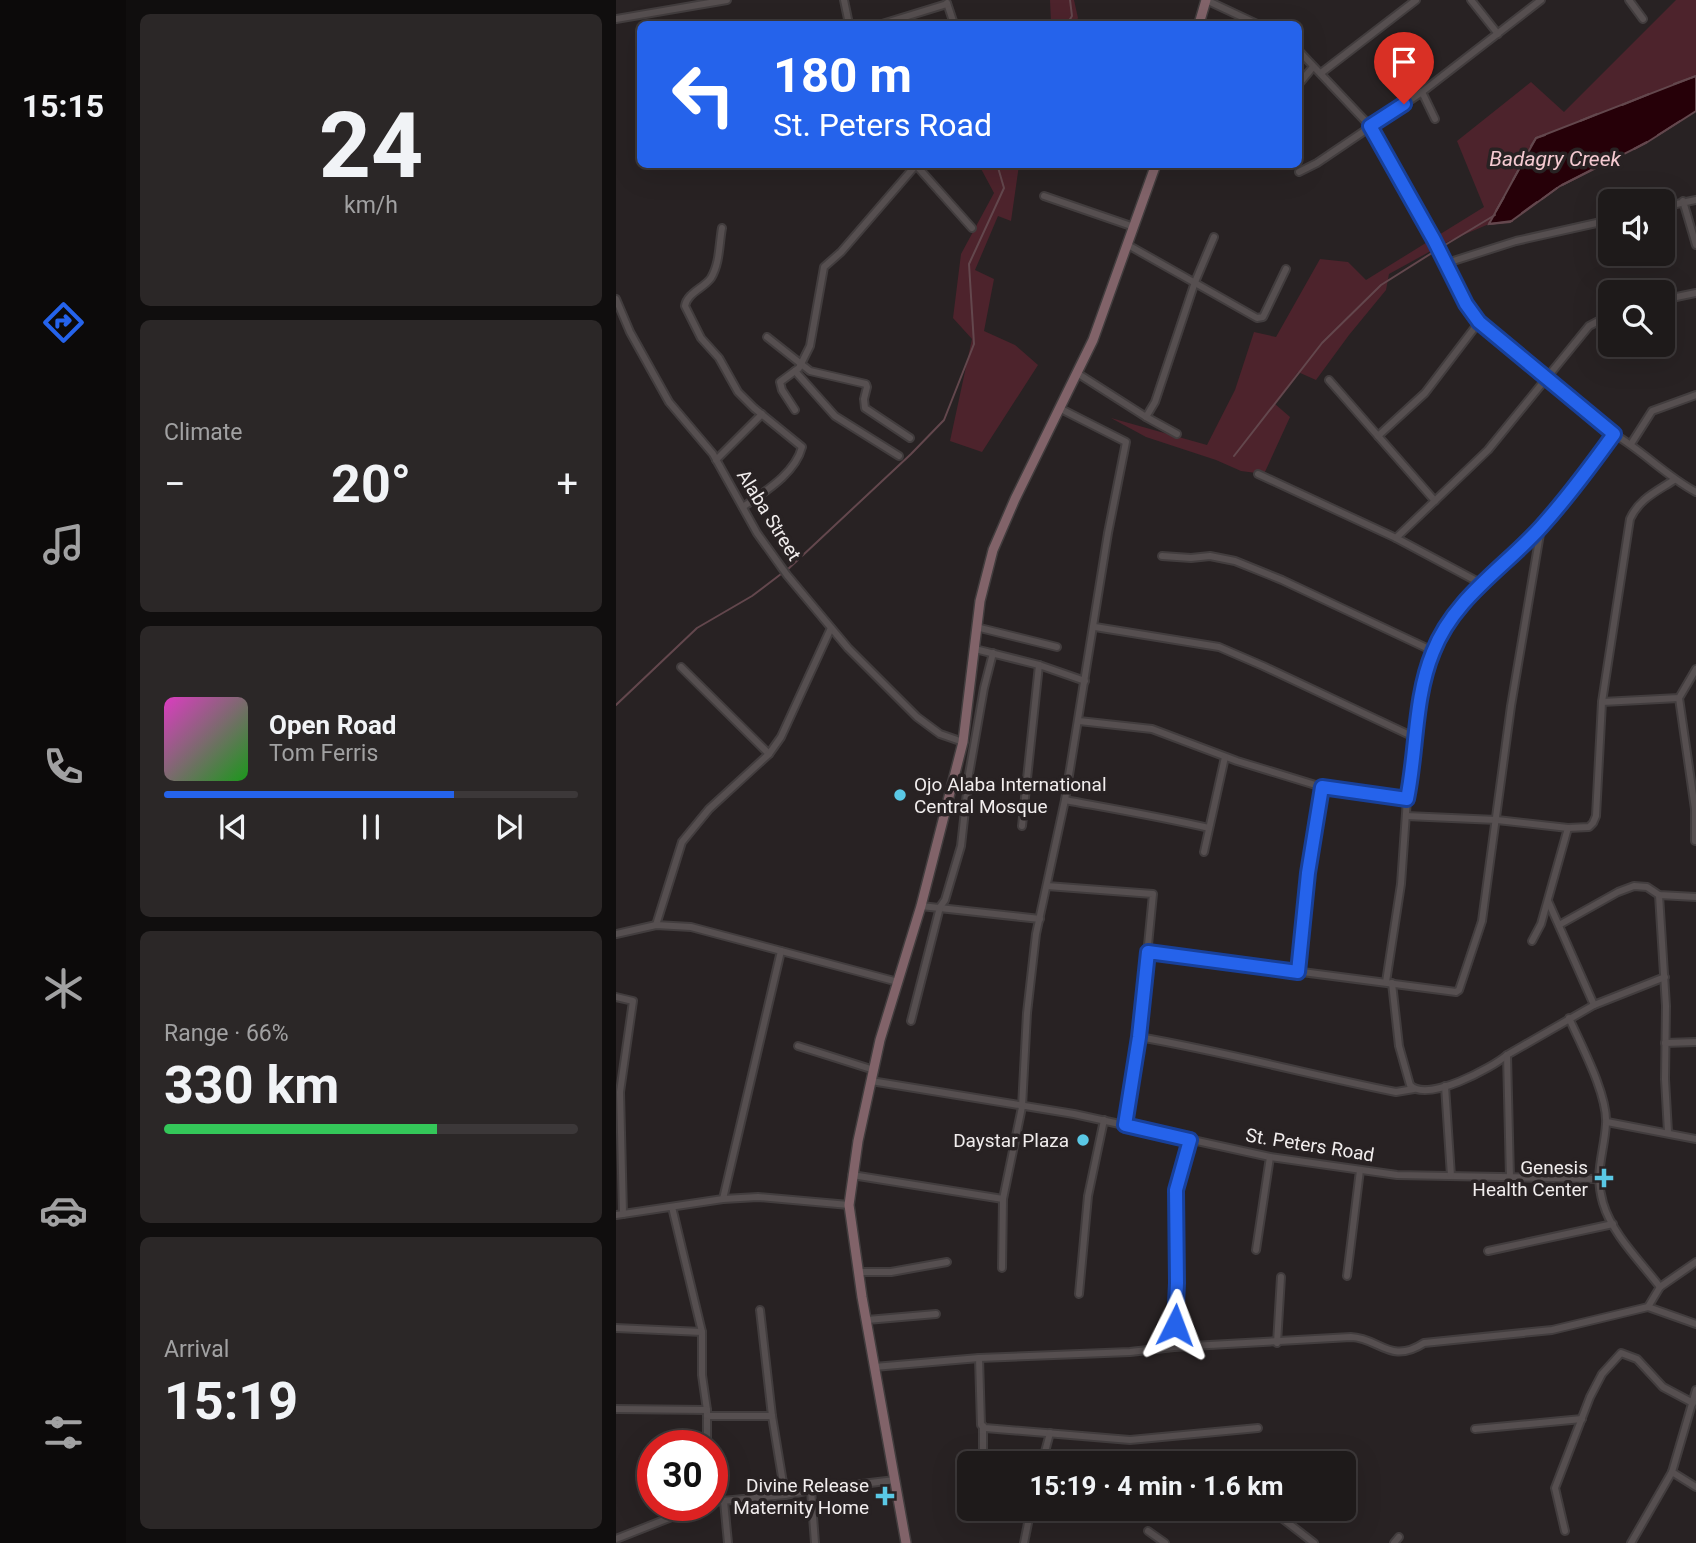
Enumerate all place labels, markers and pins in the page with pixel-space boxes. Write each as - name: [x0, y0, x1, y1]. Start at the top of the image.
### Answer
- pin: [1374, 32, 1434, 104]
- place label: Ojo Alaba International Central Mosque: [914, 773, 1107, 818]
- marker: Ojo Alaba International Central Mosque: [892, 787, 908, 803]
- place label: Daystar Plaza: [953, 1129, 1069, 1152]
- marker: Daystar Plaza: [1075, 1132, 1091, 1148]
- place label: Genesis Health Center: [1472, 1156, 1589, 1201]
- marker: Genesis Health Center: [1594, 1168, 1614, 1188]
- place label: Divine Release Maternity Home: [733, 1474, 869, 1519]
- marker: Divine Release Maternity Home: [875, 1486, 895, 1506]

